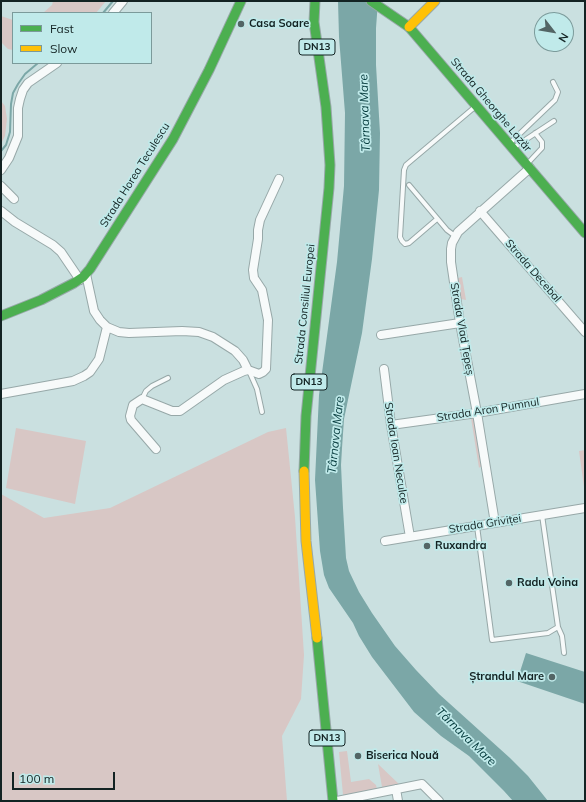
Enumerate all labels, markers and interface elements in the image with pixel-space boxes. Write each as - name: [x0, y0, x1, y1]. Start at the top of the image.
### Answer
- legend: [12, 12, 152, 64]
- north arrow: [534, 12, 574, 52]
- place label: Casa Soare: [249, 17, 309, 31]
- marker: Casa Soare: [236, 19, 246, 29]
- text: Fast: [50, 21, 74, 36]
- text: N: [555, 30, 572, 45]
- road number: DN13: [299, 39, 335, 55]
- text: Slow: [50, 41, 78, 56]
- street label: Strada Gheorghe Lazăr: [448, 55, 534, 155]
- water label: Târnava Mare: [356, 74, 374, 152]
- street label: Strada Horea Teculescu: [97, 120, 173, 230]
- street label: Strada Decebal: [502, 237, 564, 305]
- street label: Strada Consiliul Europei: [292, 243, 318, 365]
- street label: Strada Vlad Țepeș: [447, 282, 477, 376]
- road number: DN13: [291, 374, 327, 390]
- street label: Strada Aron Pumnul: [436, 395, 540, 425]
- water label: Târnava Mare: [325, 396, 347, 474]
- street label: Strada Ioan Neculce: [381, 401, 411, 505]
- street label: Strada Griviței: [448, 512, 522, 536]
- place label: Ruxandra: [435, 539, 487, 553]
- marker: Ruxandra: [422, 541, 432, 551]
- place label: Radu Voina: [517, 576, 578, 590]
- marker: Radu Voina: [504, 578, 514, 588]
- place label: Ștrandul Mare: [469, 670, 544, 684]
- marker: Ștrandul Mare: [547, 672, 557, 682]
- water label: Târnava Mare: [433, 705, 499, 769]
- road number: DN13: [309, 730, 345, 746]
- place label: Biserica Nouă: [366, 749, 439, 763]
- marker: Biserica Nouă: [353, 751, 363, 761]
- scale bar: [14, 764, 117, 790]
- text: 100 m: [19, 771, 54, 786]

